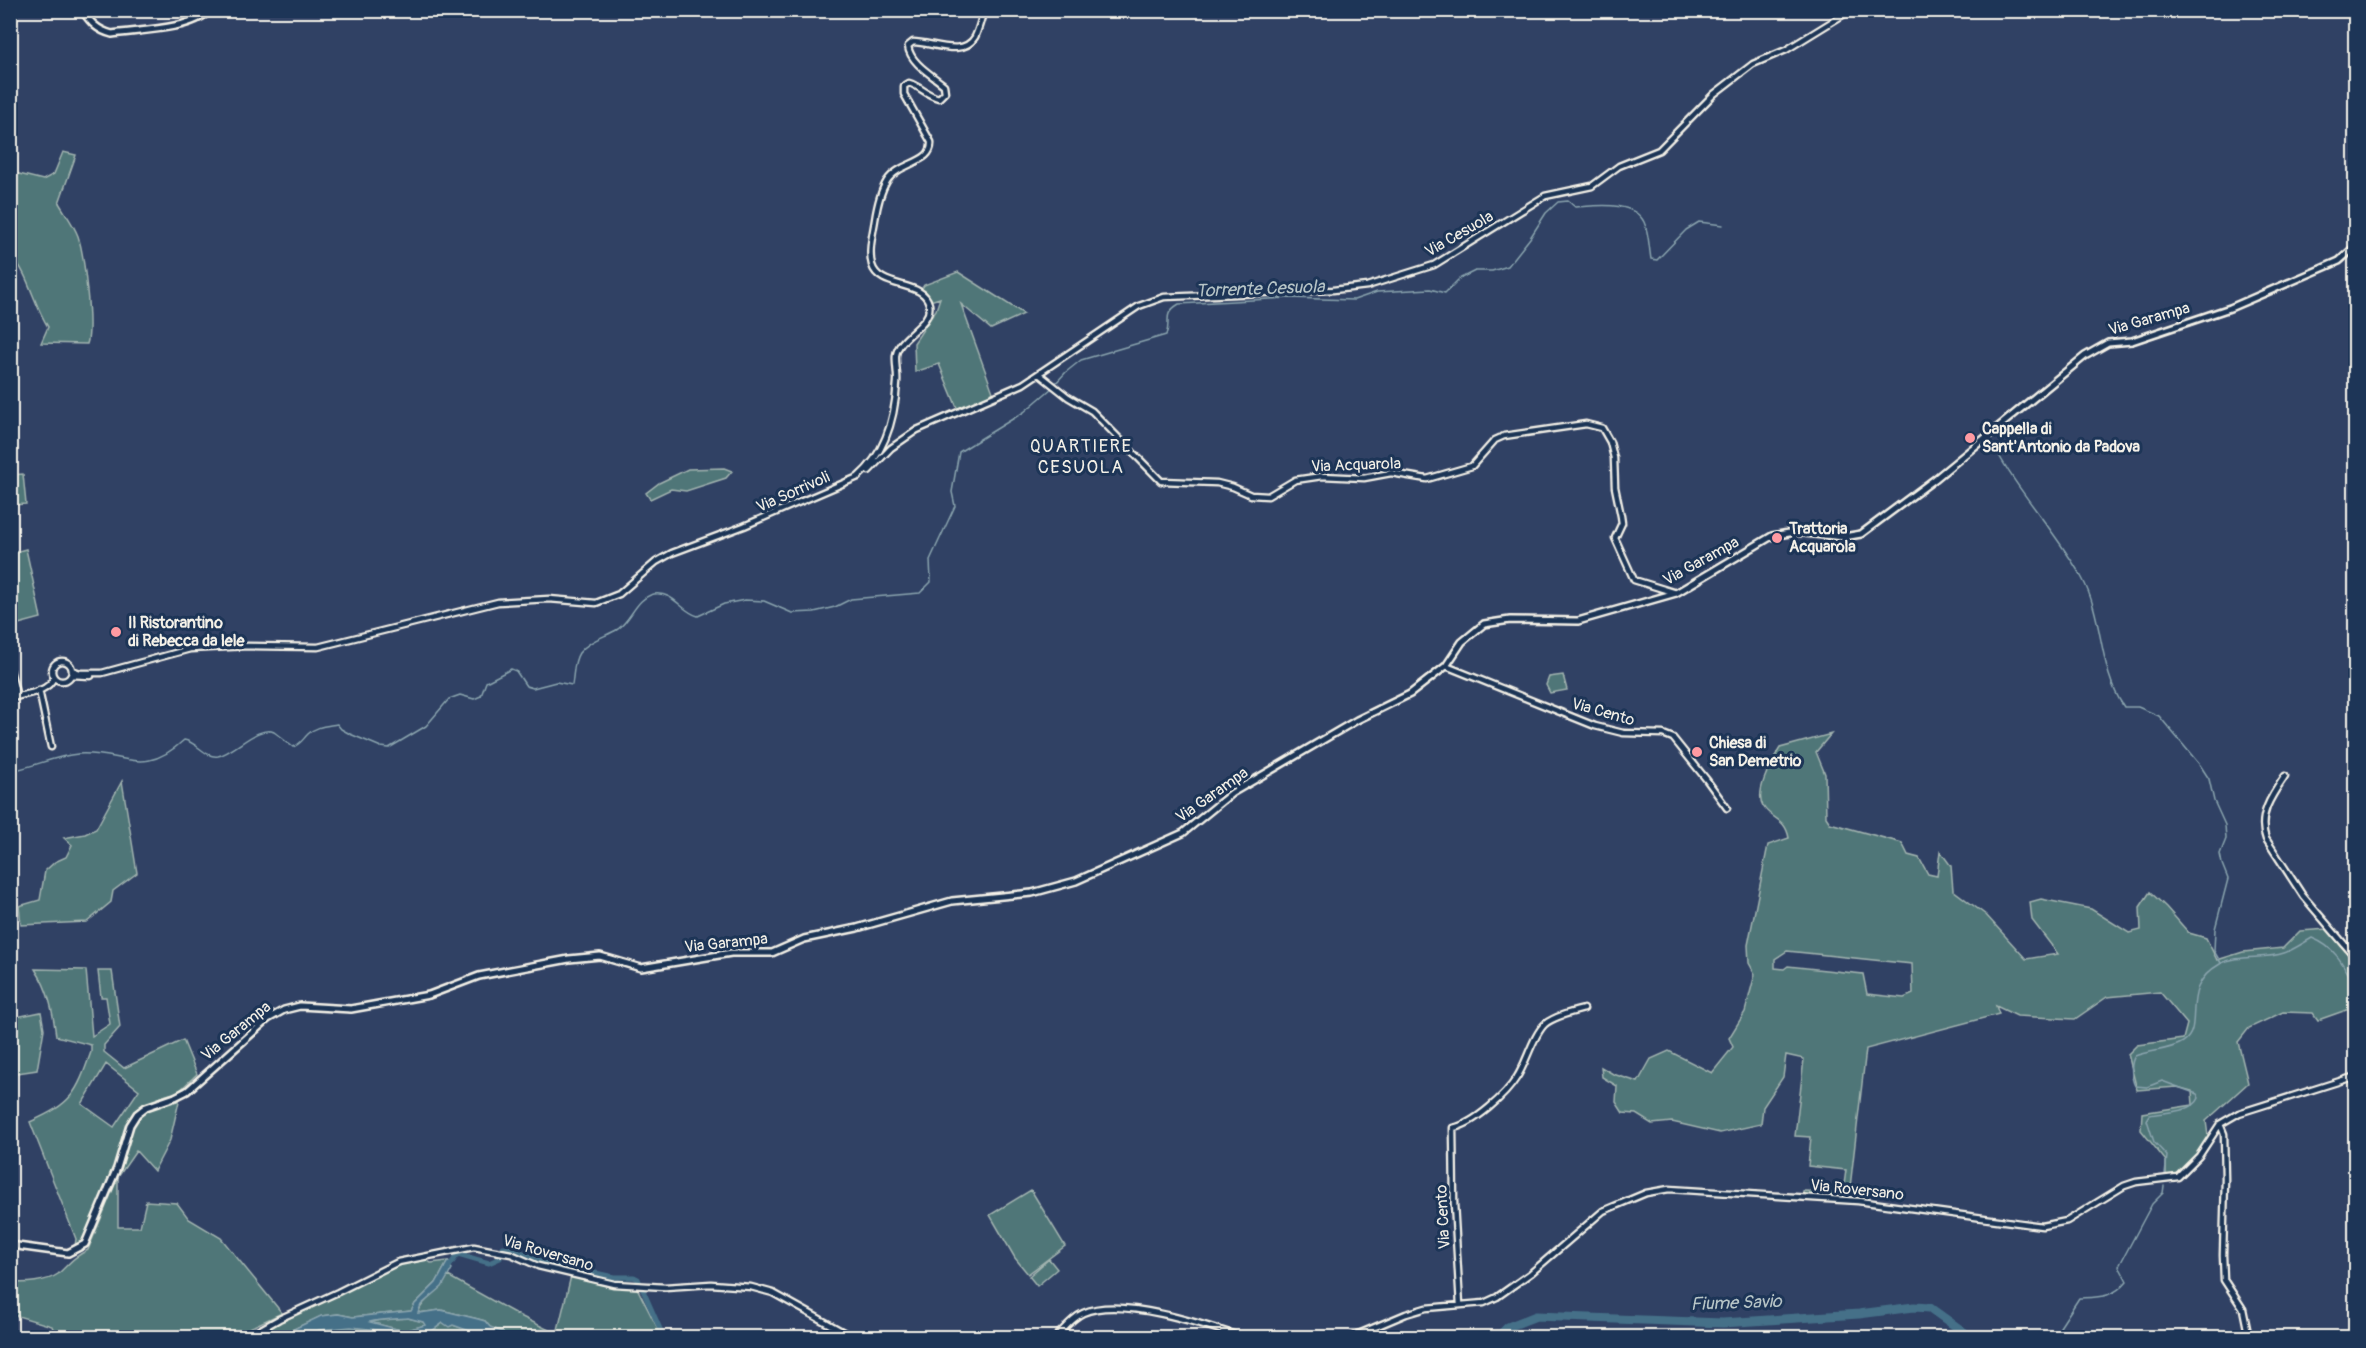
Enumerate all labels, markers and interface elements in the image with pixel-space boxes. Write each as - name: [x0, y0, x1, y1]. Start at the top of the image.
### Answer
- street label: Via Cesuola: [1421, 206, 1497, 262]
- water label: Torrente Cesuola: [1195, 275, 1326, 303]
- street label: Via Garampa: [2106, 298, 2192, 340]
- place label: Cappella di Sant'Antonio da Padova: [1982, 419, 2141, 457]
- marker: Cappella di Sant'Antonio da Padova: [1963, 431, 1977, 445]
- district label: QUARTIERE CESUOLA: [1030, 435, 1132, 479]
- street label: Via Acquarola: [1311, 453, 1401, 477]
- street label: Via Sorrivoli: [753, 467, 833, 517]
- place label: Trattoria Acquarola: [1788, 519, 1856, 557]
- marker: Trattoria Acquarola: [1770, 531, 1784, 545]
- street label: Via Garampa: [1660, 532, 1742, 590]
- place label: Il Ristorantino di Rebecca da lele: [128, 613, 245, 651]
- marker: Il Ristorantino di Rebecca da lele: [109, 625, 123, 639]
- street label: Via Cento: [1569, 693, 1637, 731]
- place label: Chiesa di San Demetrio: [1709, 733, 1802, 771]
- marker: Chiesa di San Demetrio: [1690, 745, 1704, 759]
- street label: Via Garampa: [1172, 763, 1252, 827]
- street label: Via Garampa: [683, 929, 769, 957]
- street label: Via Garampa: [197, 997, 275, 1065]
- street label: Via Roversano: [1809, 1175, 1905, 1205]
- street label: Via Cento: [1431, 1184, 1455, 1250]
- street label: Via Roversano: [500, 1230, 596, 1276]
- water label: Fiume Savio: [1690, 1290, 1783, 1316]

